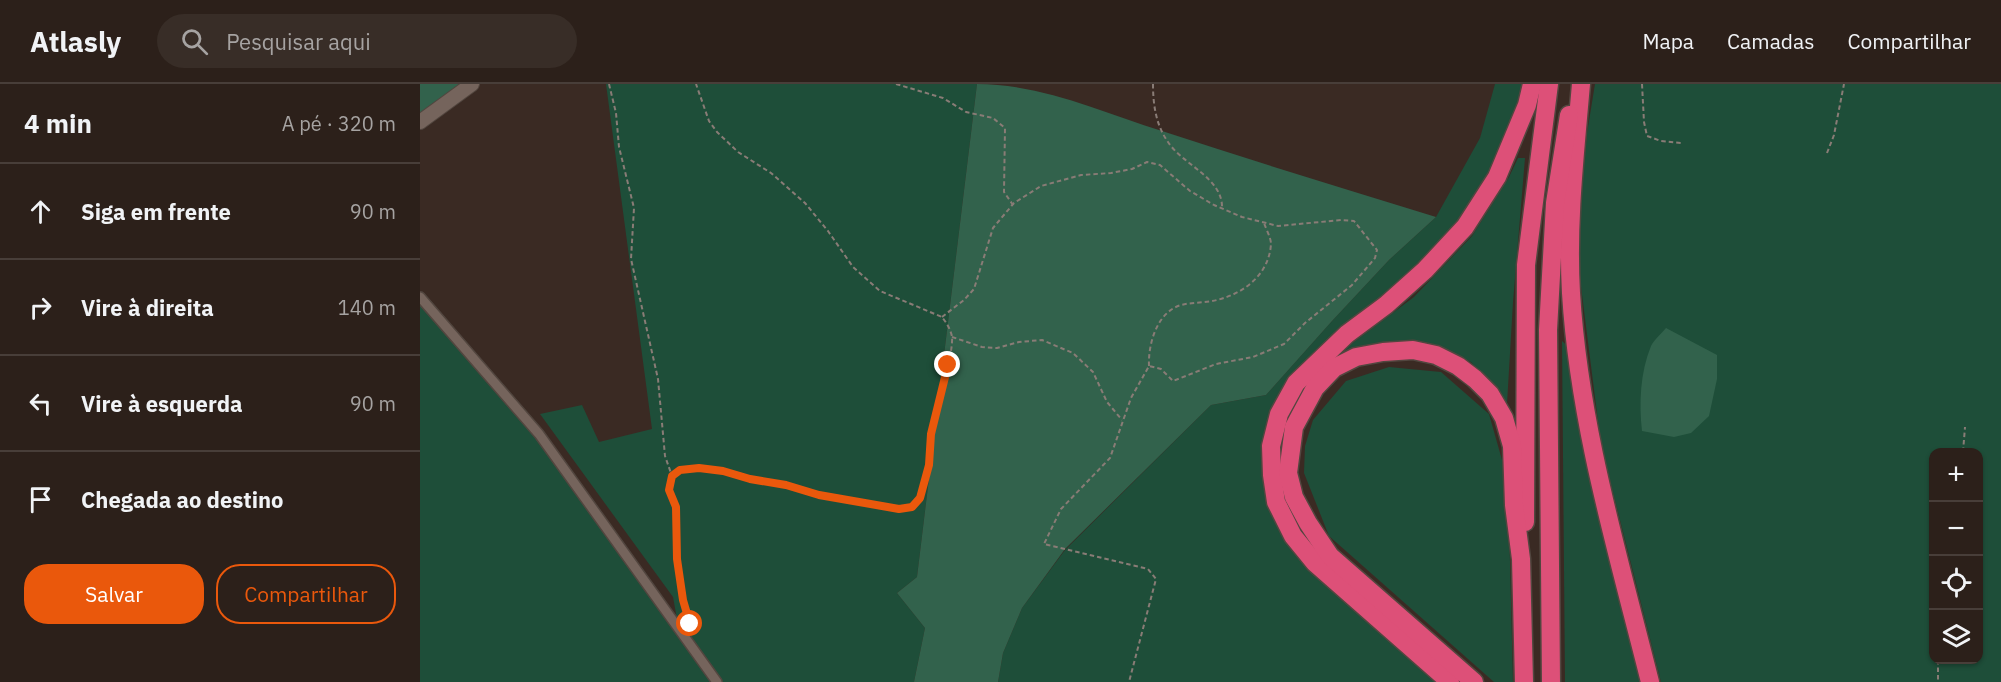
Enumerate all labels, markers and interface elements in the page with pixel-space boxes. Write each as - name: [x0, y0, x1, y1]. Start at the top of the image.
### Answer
- search box: [157, 14, 577, 68]
- text: Atlasly: [30, 23, 121, 60]
- icon: search: [178, 25, 211, 58]
- text: Pesquisar aqui: [226, 27, 371, 56]
- text: Mapa: [1642, 27, 1694, 55]
- text: Camadas: [1727, 27, 1814, 55]
- text: Compartilhar: [1847, 27, 1971, 55]
- text: 4 min: [24, 106, 92, 140]
- text: A pé · 320 m: [282, 110, 396, 137]
- icon: ahead: [24, 195, 57, 228]
- text: Siga em frente: [81, 197, 231, 226]
- text: 90 m: [350, 198, 396, 225]
- icon: right: [24, 291, 57, 324]
- text: Vire à direita: [81, 293, 214, 322]
- text: 140 m: [338, 294, 396, 321]
- route end: [934, 351, 960, 377]
- icon: left: [24, 387, 57, 420]
- text: Vire à esquerda: [81, 389, 243, 418]
- text: 90 m: [350, 390, 396, 417]
- map controls: [1929, 448, 1983, 664]
- button: +: [1929, 448, 1983, 502]
- icon: arrive: [24, 483, 57, 516]
- text: Chegada ao destino: [81, 485, 284, 514]
- button: −: [1929, 502, 1983, 556]
- button: locate: [1929, 556, 1983, 610]
- button: Salvar: [24, 564, 204, 624]
- button: Compartilhar: [216, 564, 396, 624]
- route start: [676, 610, 702, 636]
- button: layers: [1929, 610, 1983, 664]

